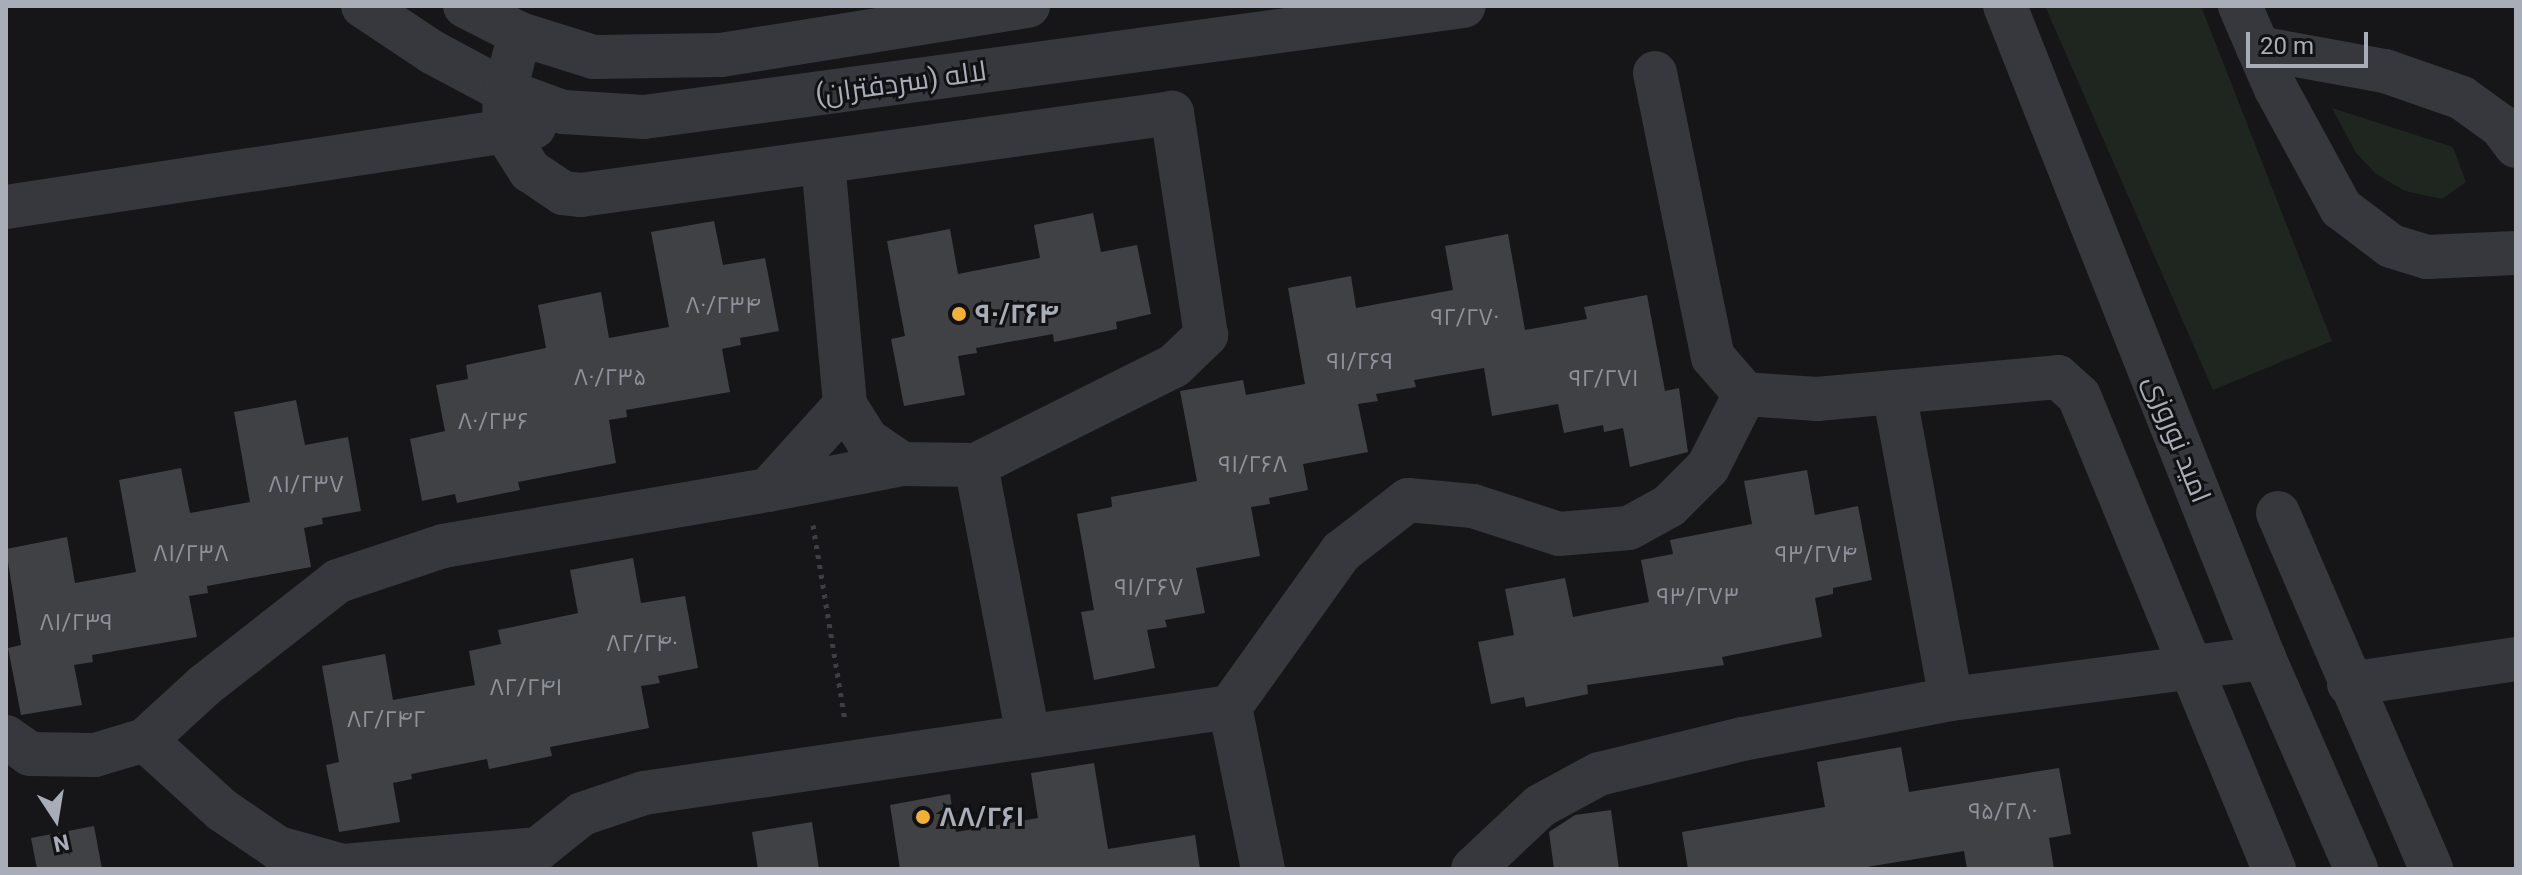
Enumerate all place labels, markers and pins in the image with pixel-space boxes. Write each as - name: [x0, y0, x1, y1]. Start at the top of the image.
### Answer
- place label: ۹۰/۲۶۴: [975, 297, 1059, 331]
- marker: ۹۰/۲۶۴: [950, 305, 968, 323]
- place label: ۸۸/۲۶۱: [939, 800, 1025, 834]
- marker: ۸۸/۲۶۱: [914, 808, 932, 826]

